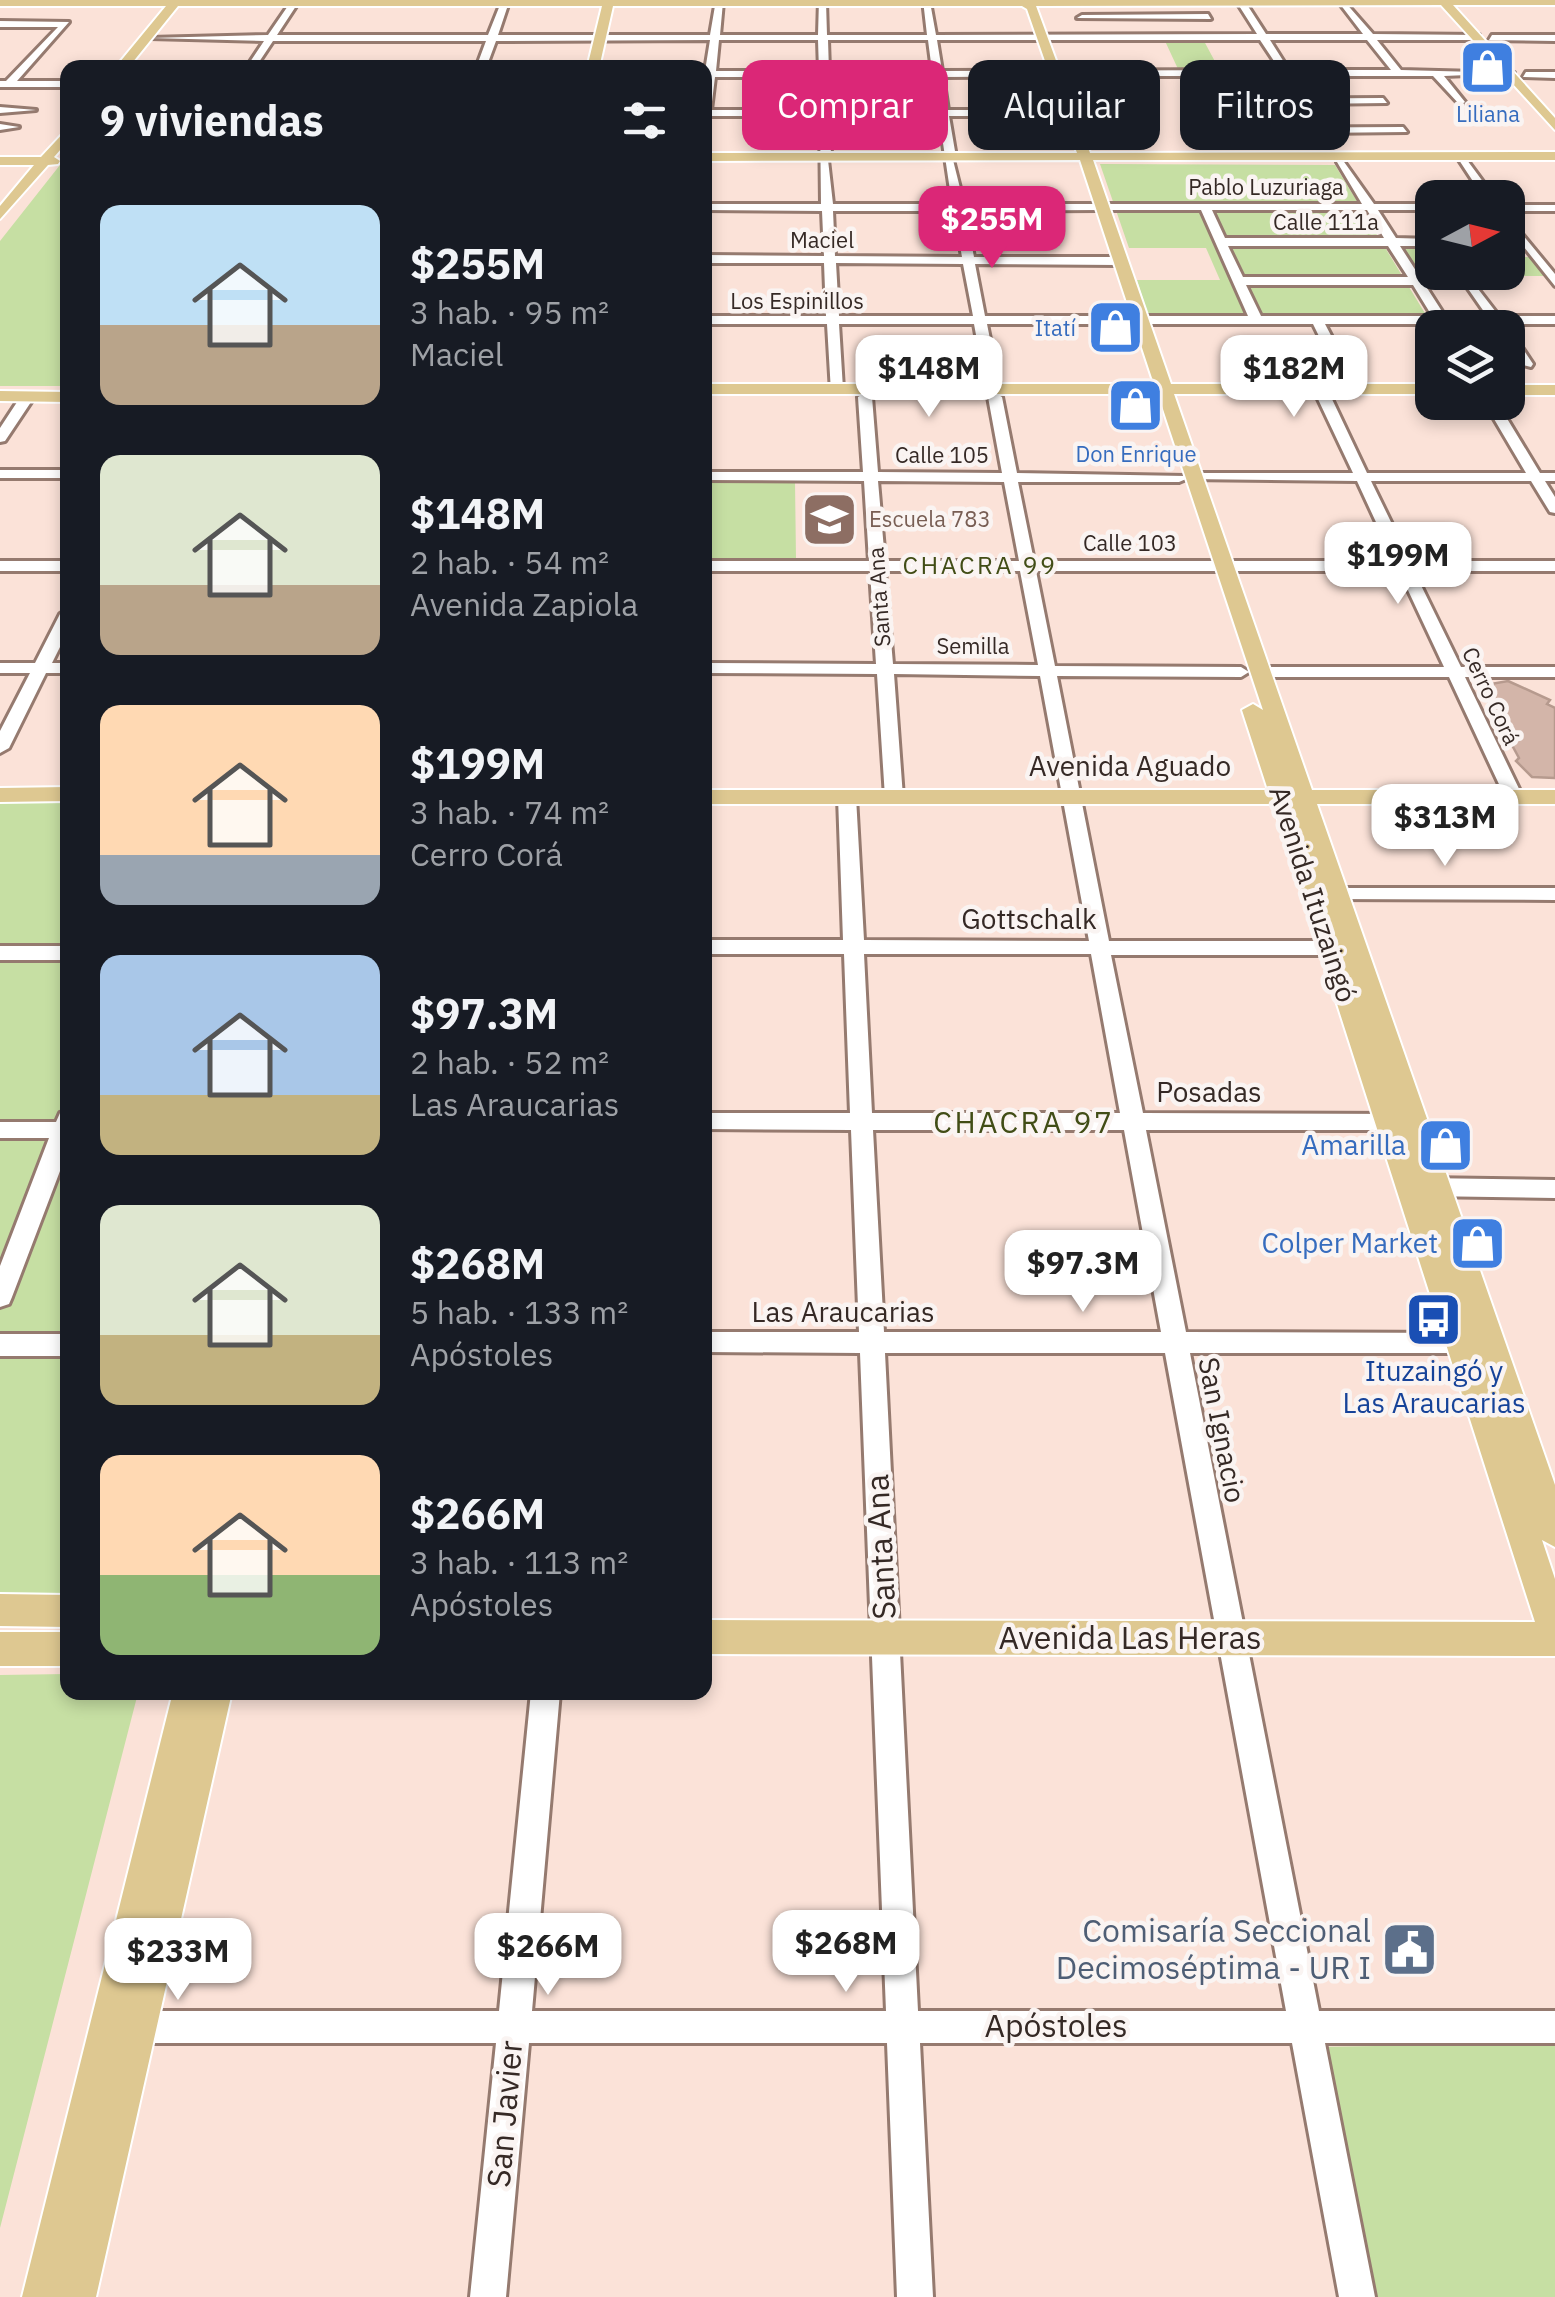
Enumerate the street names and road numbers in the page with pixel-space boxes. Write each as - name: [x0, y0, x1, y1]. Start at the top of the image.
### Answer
- street label: Pablo Luzuriaga: [1188, 172, 1344, 201]
- street label: Calle 111a: [1273, 207, 1379, 236]
- street label: Maciel: [790, 225, 854, 254]
- street label: Los Espinillos: [730, 286, 864, 315]
- street label: Calle 105: [895, 440, 989, 469]
- street label: Calle 103: [1083, 528, 1177, 557]
- street label: Santa Ana: [861, 546, 896, 648]
- street label: Semilla: [936, 631, 1010, 660]
- street label: Cerro Corá: [1456, 642, 1527, 750]
- street label: Avenida Aguado: [1029, 747, 1231, 784]
- street label: Avenida Ituzaingó: [1261, 781, 1366, 1007]
- street label: Gottschalk: [961, 900, 1097, 937]
- street label: Posadas: [1156, 1073, 1262, 1110]
- street label: Las Araucarias: [751, 1293, 935, 1330]
- street label: San Ignacio: [1190, 1354, 1255, 1506]
- street label: Santa Ana: [855, 1473, 905, 1621]
- street label: Avenida Las Heras: [998, 1616, 1262, 1658]
- street label: Apóstoles: [984, 2004, 1128, 2046]
- street label: San Javier: [477, 2038, 531, 2189]

